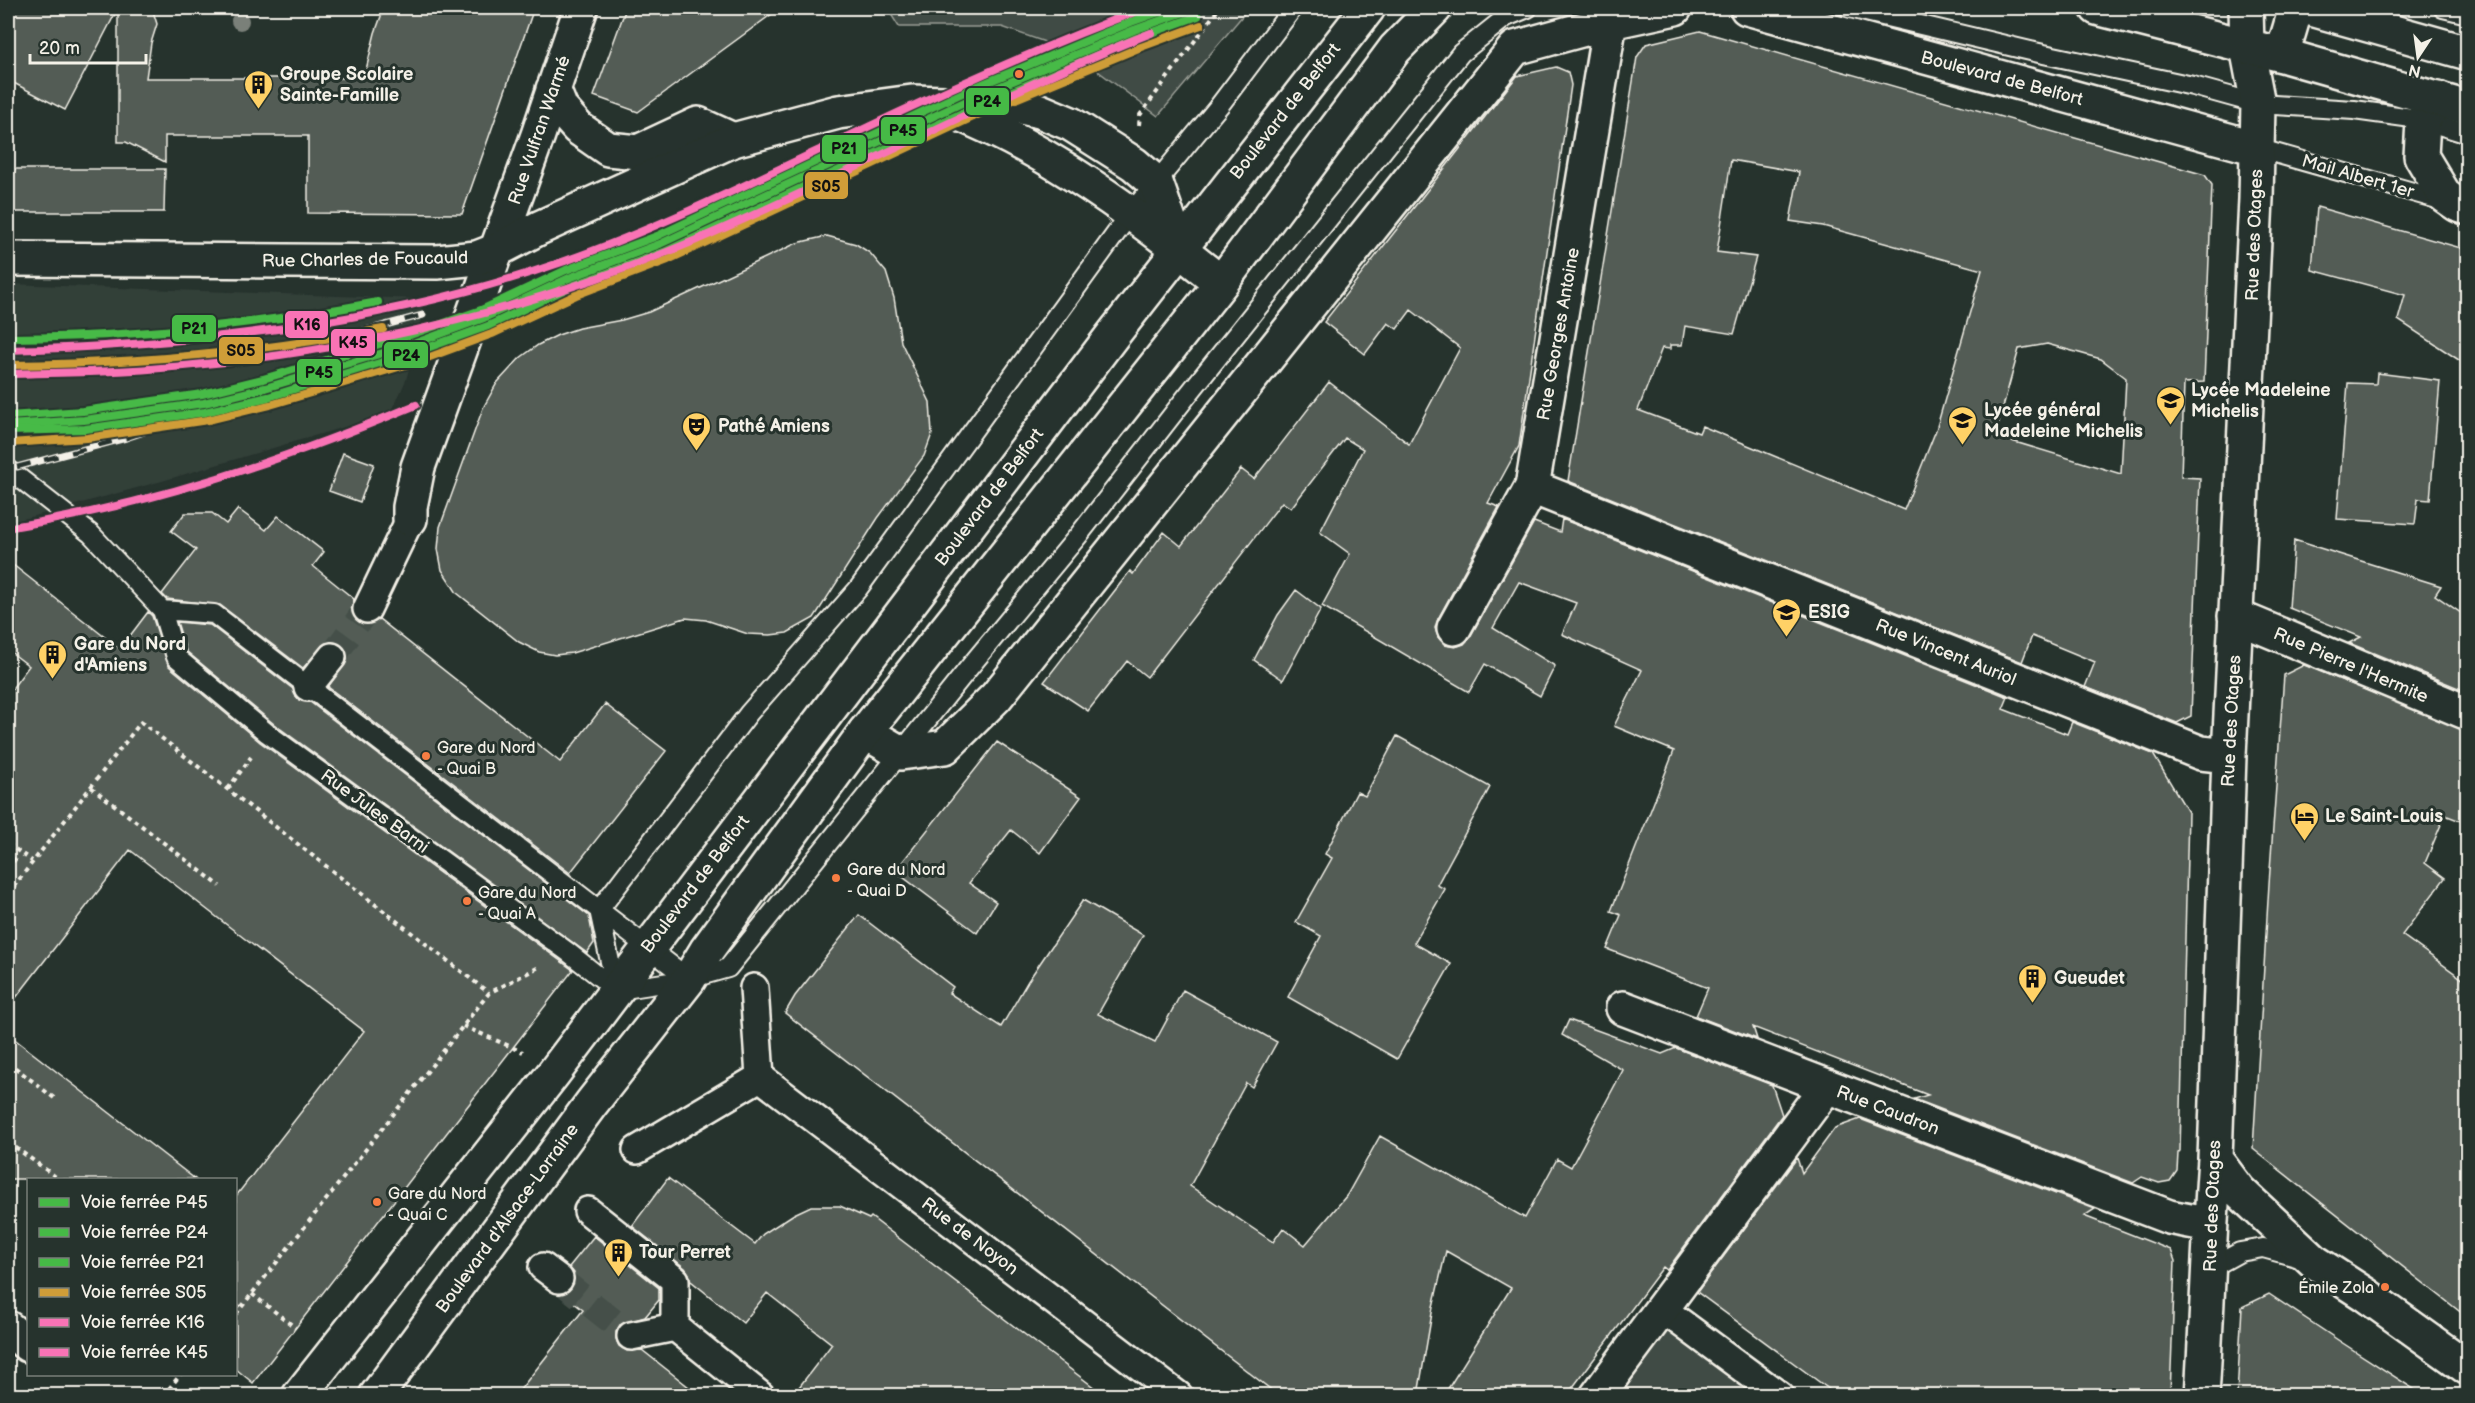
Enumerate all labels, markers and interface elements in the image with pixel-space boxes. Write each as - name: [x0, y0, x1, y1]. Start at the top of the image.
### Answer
- scale bar: [30, 27, 146, 65]
- north arrow: [2388, 27, 2448, 87]
- text: 20 m: [39, 38, 80, 59]
- street label: Boulevard de Belfort: [1226, 39, 1345, 184]
- street label: Boulevard de Belfort: [1918, 47, 2086, 110]
- street label: Rue Vulfran Warmé: [504, 53, 575, 207]
- text: N: [2407, 60, 2423, 81]
- place label: Groupe Scolaire Sainte-Famille: [280, 64, 413, 106]
- building icon: Groupe Scolaire Sainte-Famille: [243, 68, 275, 110]
- unlabelled marker: [1013, 68, 1025, 80]
- line badge: P24: [965, 87, 1010, 116]
- text: P24: [973, 93, 1002, 112]
- line badge: P45: [880, 116, 926, 145]
- text: P45: [889, 122, 917, 141]
- line badge: P21: [821, 134, 867, 163]
- text: P21: [831, 140, 857, 159]
- street label: Mail Albert 1er: [2299, 150, 2417, 203]
- street label: Rue des Otages: [2242, 169, 2267, 301]
- line badge: S05: [804, 171, 849, 200]
- text: S05: [812, 178, 840, 197]
- street label: Rue Georges Antoine: [1533, 246, 1584, 422]
- street label: Rue Charles de Foucauld: [262, 247, 468, 272]
- line badge: K16: [284, 310, 329, 339]
- line badge: P21: [171, 314, 217, 343]
- text: K16: [293, 316, 321, 335]
- text: P21: [181, 320, 207, 339]
- line badge: K45: [330, 328, 376, 357]
- text: K45: [338, 334, 368, 353]
- line badge: S05: [218, 336, 264, 365]
- line badge: P24: [383, 341, 429, 369]
- text: S05: [227, 342, 255, 361]
- text: P24: [392, 347, 421, 366]
- line badge: P45: [296, 358, 342, 386]
- text: P45: [305, 364, 333, 383]
- place label: Lycée Madeleine Michelis: [2191, 380, 2331, 422]
- school or university icon: Lycée Madeleine Michelis: [2154, 384, 2186, 426]
- place label: Lycée général Madeleine Michelis: [1984, 400, 2143, 442]
- school or university icon: Lycée général Madeleine Michelis: [1947, 404, 1979, 446]
- theatre icon: Pathé Amiens: [681, 410, 713, 452]
- place label: Pathé Amiens: [718, 416, 830, 437]
- street label: Boulevard de Belfort: [931, 424, 1048, 570]
- school or university icon: ESIG: [1771, 596, 1803, 638]
- place label: ESIG: [1808, 602, 1850, 623]
- street label: Rue Vincent Auriol: [1872, 615, 2019, 690]
- street label: Rue Pierre l'Hermite: [2270, 623, 2432, 708]
- place label: Gare du Nord d'Amiens: [74, 634, 186, 676]
- building icon: Gare du Nord d'Amiens: [37, 638, 69, 680]
- street label: Rue des Otages: [2218, 654, 2245, 787]
- place label: Gare du Nord - Quai B: [437, 739, 535, 779]
- marker: Gare du Nord - Quai B: [420, 750, 432, 762]
- street label: Rue Jules Barni: [317, 765, 433, 858]
- hotel icon: Le Saint-Louis: [2288, 800, 2320, 842]
- place label: Le Saint-Louis: [2325, 806, 2443, 827]
- street label: Boulevard de Belfort: [637, 811, 754, 957]
- place label: Gare du Nord - Quai D: [847, 861, 945, 901]
- marker: Gare du Nord - Quai D: [830, 872, 842, 884]
- place label: Gare du Nord - Quai A: [478, 884, 576, 924]
- marker: Gare du Nord - Quai A: [461, 895, 473, 907]
- building icon: Gueudet: [2017, 962, 2049, 1004]
- place label: Gueudet: [2054, 968, 2125, 989]
- street label: Rue Caudron: [1834, 1081, 1942, 1140]
- street label: Boulevard d'Alsace-Lorraine: [432, 1119, 583, 1317]
- street label: Rue des Otages: [2200, 1140, 2225, 1272]
- legend: [27, 1178, 237, 1376]
- place label: Gare du Nord - Quai C: [388, 1185, 486, 1225]
- text: Voie ferrée P45: [81, 1192, 208, 1213]
- street label: Rue de Noyon: [917, 1193, 1022, 1280]
- marker: Gare du Nord - Quai C: [371, 1196, 383, 1208]
- text: Voie ferrée P24: [81, 1222, 208, 1243]
- building icon: Tour Perret: [602, 1236, 634, 1278]
- place label: Tour Perret: [639, 1242, 731, 1263]
- text: Voie ferrée P21: [81, 1252, 204, 1273]
- place label: Émile Zola: [2298, 1277, 2374, 1298]
- marker: Émile Zola: [2379, 1281, 2391, 1293]
- text: Voie ferrée S05: [81, 1282, 207, 1303]
- text: Voie ferrée K16: [81, 1312, 205, 1333]
- text: Voie ferrée K45: [81, 1342, 208, 1363]

